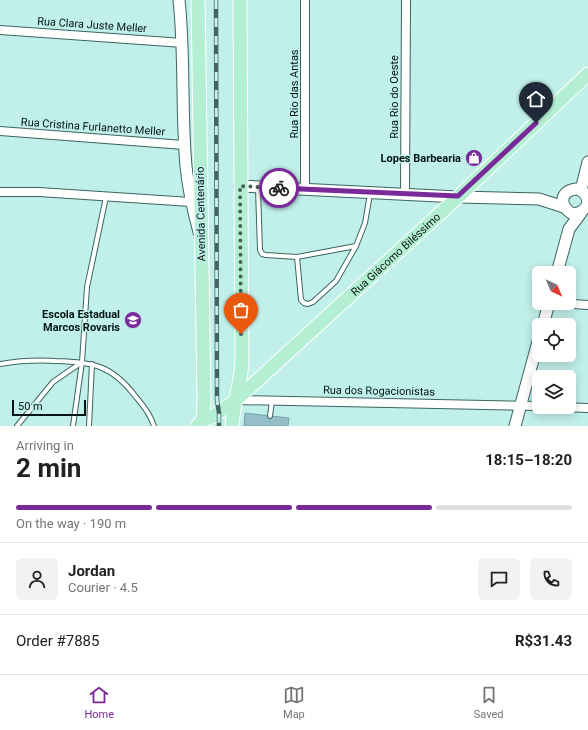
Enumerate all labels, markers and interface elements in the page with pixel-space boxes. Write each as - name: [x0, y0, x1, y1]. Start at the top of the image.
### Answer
- street label: Rua Clara Juste Meller: [37, 15, 148, 35]
- street label: Rua Rio das Antas: [288, 49, 301, 139]
- street label: Rua Rio do Oeste: [388, 55, 401, 139]
- pin: [519, 82, 553, 123]
- icon: home: [525, 88, 547, 110]
- street label: Rua Cristina Furlanetto Meller: [20, 115, 166, 139]
- shop icon: Lopes Barbearia: [464, 148, 484, 168]
- place label: Lopes Barbearia: [381, 152, 461, 165]
- street label: Avenida Centenário: [194, 166, 208, 262]
- courier: [259, 168, 299, 208]
- icon: bike: [268, 177, 290, 199]
- street label: Rua Giácomo Biléssimo: [348, 210, 443, 298]
- north arrow: [532, 266, 576, 310]
- map controls: [532, 266, 576, 414]
- pin: [224, 293, 258, 334]
- icon: bag: [230, 299, 252, 321]
- place label: Escola Estadual Marcos Rovaris: [42, 308, 120, 334]
- school or university icon: Escola Estadual Marcos Rovaris: [123, 310, 143, 330]
- button: locate: [532, 318, 576, 362]
- button: layers: [532, 370, 576, 414]
- street label: Rua dos Rogacionistas: [323, 384, 435, 398]
- scale bar: [12, 398, 86, 417]
- text: 50 m: [18, 400, 43, 413]
- text: Arriving in: [16, 438, 74, 453]
- text: 18:15–18:20: [485, 451, 572, 469]
- text: 2 min: [16, 453, 81, 483]
- text: On the way · 190 m: [16, 516, 126, 531]
- button: person: [16, 558, 58, 600]
- button: chat: [478, 558, 520, 600]
- button: phone: [530, 558, 572, 600]
- text: Jordan: [68, 562, 115, 580]
- text: Courier · 4.5: [68, 580, 138, 595]
- text: Order #7885: [16, 632, 99, 650]
- text: R$31.43: [515, 632, 572, 650]
- tab: Home: [84, 684, 114, 721]
- tab: Map: [283, 684, 305, 721]
- tab: Saved: [474, 684, 504, 721]

